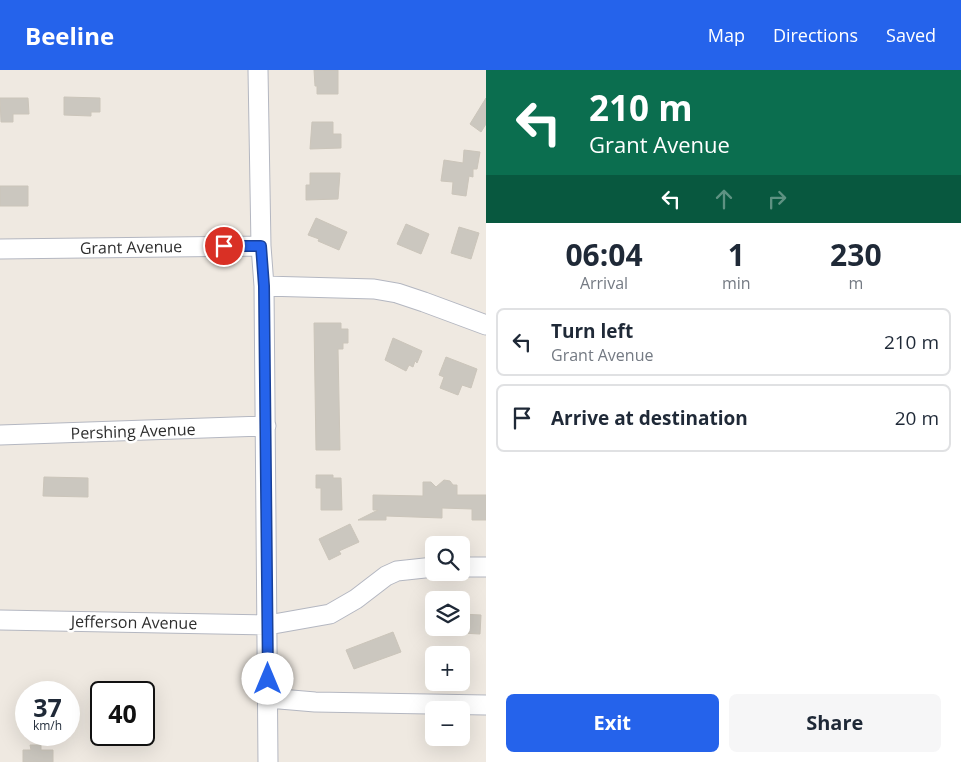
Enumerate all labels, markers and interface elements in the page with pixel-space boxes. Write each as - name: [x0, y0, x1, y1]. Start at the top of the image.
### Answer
- text: Beeline: [25, 19, 114, 52]
- text: Map: [708, 23, 745, 47]
- text: Directions: [773, 23, 858, 47]
- text: Saved: [886, 23, 936, 47]
- text: 210 m: [589, 84, 693, 131]
- icon: left: [506, 90, 571, 155]
- text: Grant Avenue: [589, 129, 730, 159]
- icon: left: [657, 185, 685, 213]
- icon: ahead: [710, 185, 738, 213]
- icon: right: [763, 185, 791, 213]
- pin: [203, 225, 245, 267]
- icon: arrive: [210, 232, 238, 260]
- text: 06:04: [565, 234, 643, 275]
- text: 1: [728, 234, 745, 275]
- text: 230: [830, 234, 882, 275]
- street label: Grant Avenue: [80, 235, 182, 259]
- text: Arrival: [580, 272, 628, 294]
- text: min: [722, 272, 751, 294]
- text: m: [848, 272, 863, 294]
- text: Turn left: [551, 318, 633, 344]
- icon: left: [508, 328, 536, 356]
- text: 210 m: [884, 329, 939, 355]
- text: Grant Avenue: [551, 344, 653, 366]
- icon: arrive: [508, 404, 536, 432]
- text: Arrive at destination: [551, 405, 748, 431]
- text: 20 m: [895, 405, 939, 431]
- street label: Pershing Avenue: [70, 418, 196, 444]
- map controls: [425, 536, 470, 746]
- button: search: [425, 536, 470, 581]
- button: layers: [425, 591, 470, 636]
- street label: Jefferson Avenue: [69, 610, 197, 634]
- button: +: [425, 646, 470, 691]
- position arrow: [241, 652, 293, 704]
- speed limit sign: 40: [90, 681, 155, 746]
- text: 37: [33, 690, 62, 724]
- button: Exit: [506, 694, 719, 752]
- button: Share: [729, 694, 941, 752]
- button: −: [425, 701, 470, 746]
- text: km/h: [33, 717, 62, 734]

